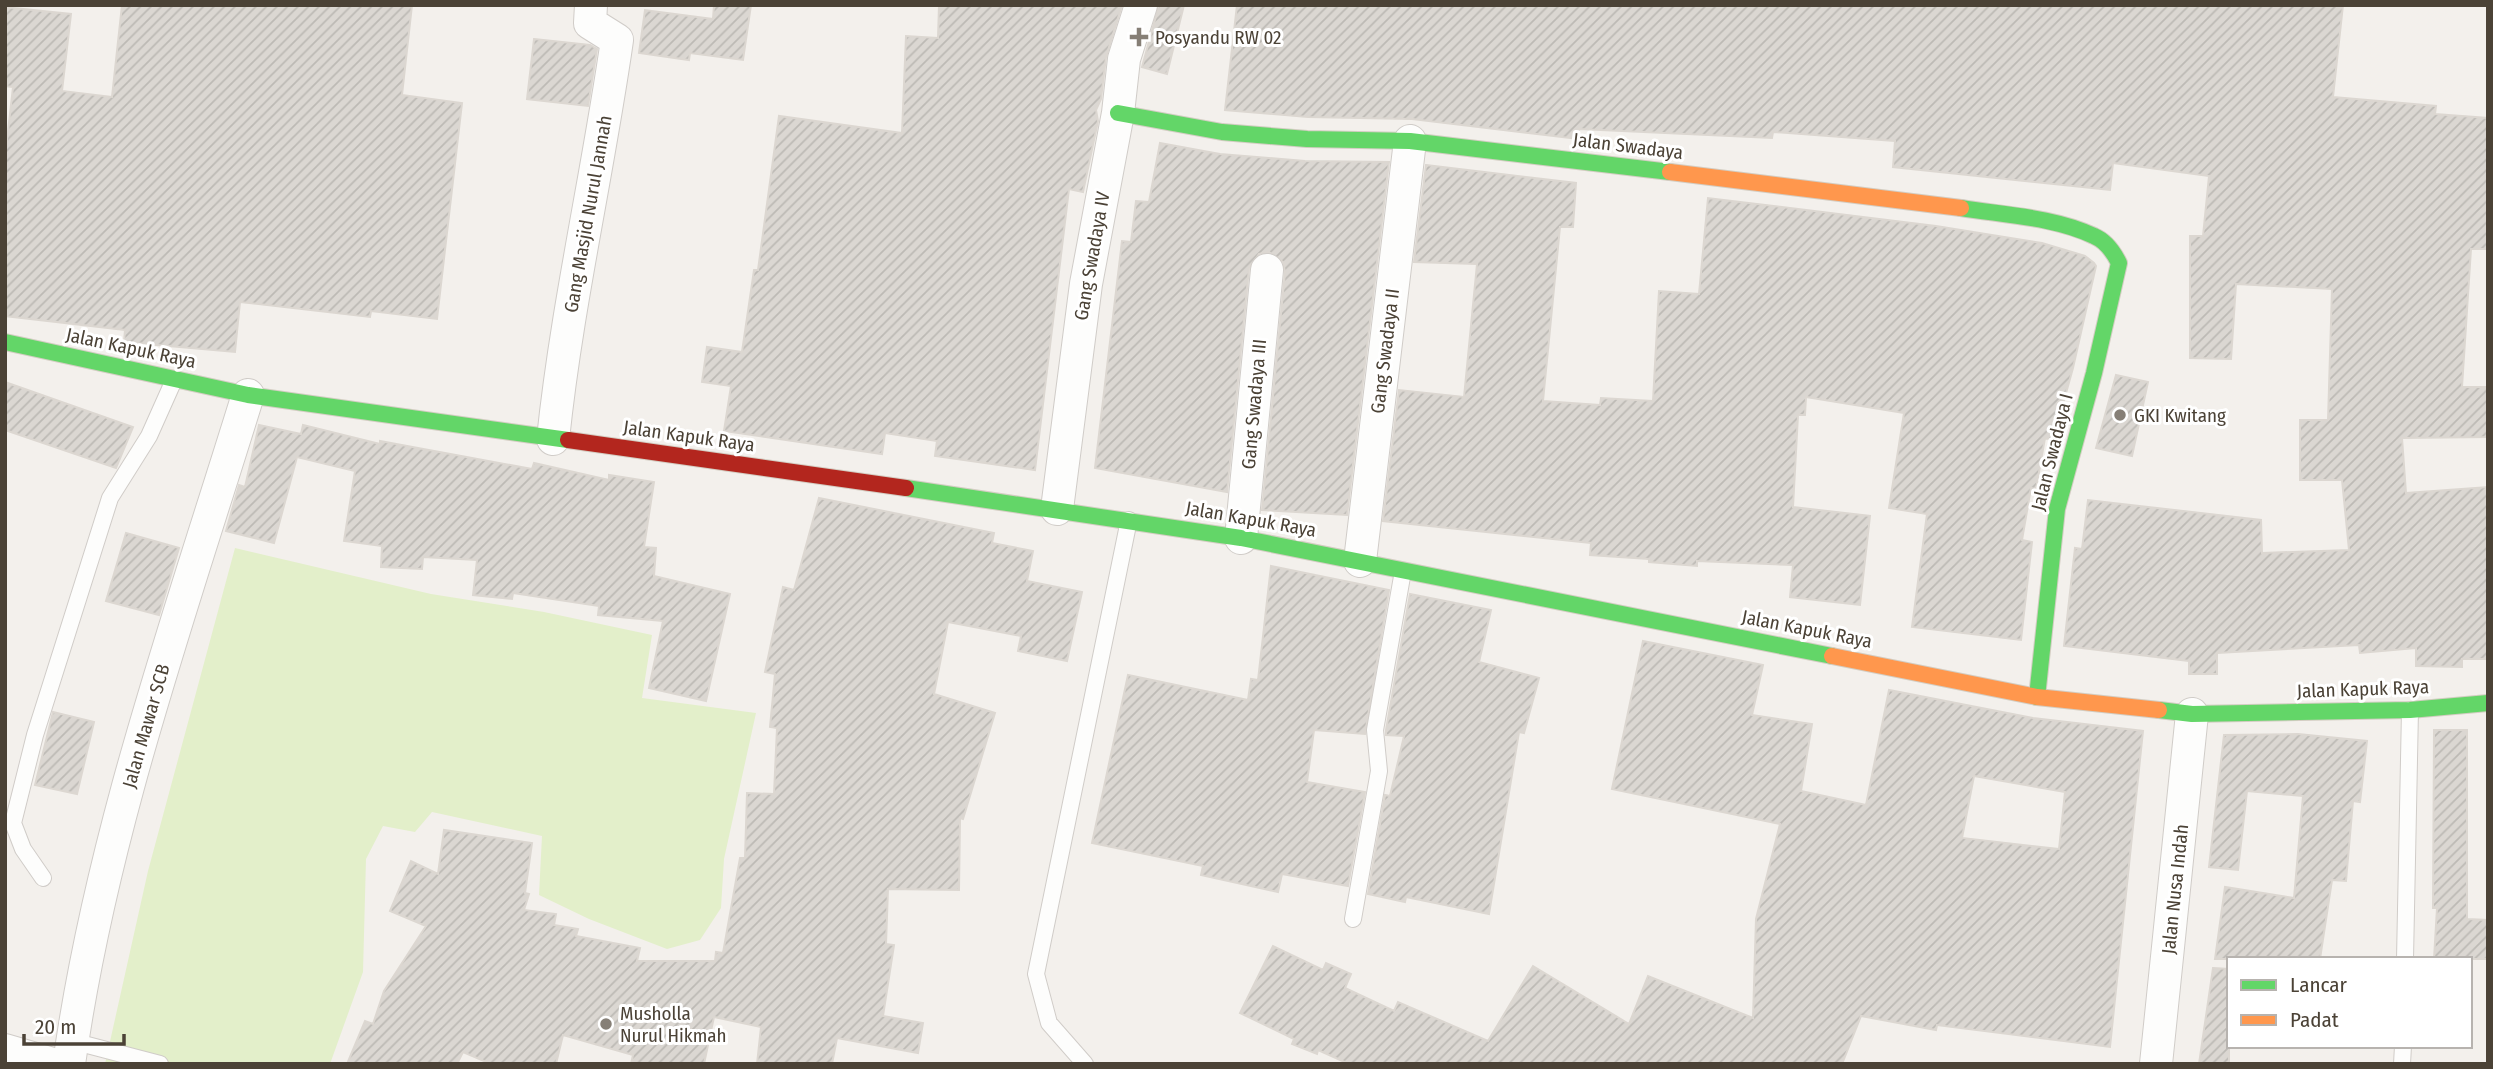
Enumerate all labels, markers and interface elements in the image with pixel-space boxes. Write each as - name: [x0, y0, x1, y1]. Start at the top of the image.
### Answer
- place label: Posyandu RW 02: [1155, 26, 1281, 49]
- marker: Posyandu RW 02: [1129, 27, 1149, 47]
- street label: Gang Masjid Nurul Jannah: [559, 114, 617, 314]
- street label: Jalan Swadaya: [1572, 128, 1684, 164]
- street label: Gang Swadaya IV: [1069, 189, 1115, 322]
- street label: Gang Swadaya II: [1366, 287, 1404, 415]
- street label: Jalan Kapuk Raya: [64, 323, 198, 373]
- street label: Gang Swadaya III: [1237, 338, 1271, 470]
- street label: Jalan Swadaya I: [2026, 391, 2078, 513]
- place label: GKI Kwitang: [2134, 404, 2226, 427]
- marker: GKI Kwitang: [2112, 407, 2128, 423]
- street label: Jalan Kapuk Raya: [622, 415, 756, 457]
- street label: Jalan Kapuk Raya: [1184, 496, 1318, 542]
- street label: Jalan Kapuk Raya: [1740, 605, 1874, 653]
- street label: Jalan Mawar SCB: [117, 661, 175, 791]
- street label: Jalan Kapuk Raya: [2296, 675, 2430, 703]
- street label: Jalan Nusa Indah: [2157, 823, 2193, 955]
- legend: [2227, 957, 2472, 1048]
- text: Lancar: [2290, 972, 2348, 998]
- scale bar: [24, 1002, 124, 1046]
- place label: Musholla Nurul Hikmah: [620, 1002, 727, 1047]
- text: Padat: [2290, 1007, 2339, 1033]
- text: 20 m: [35, 1014, 76, 1040]
- marker: Musholla Nurul Hikmah: [598, 1016, 614, 1032]

